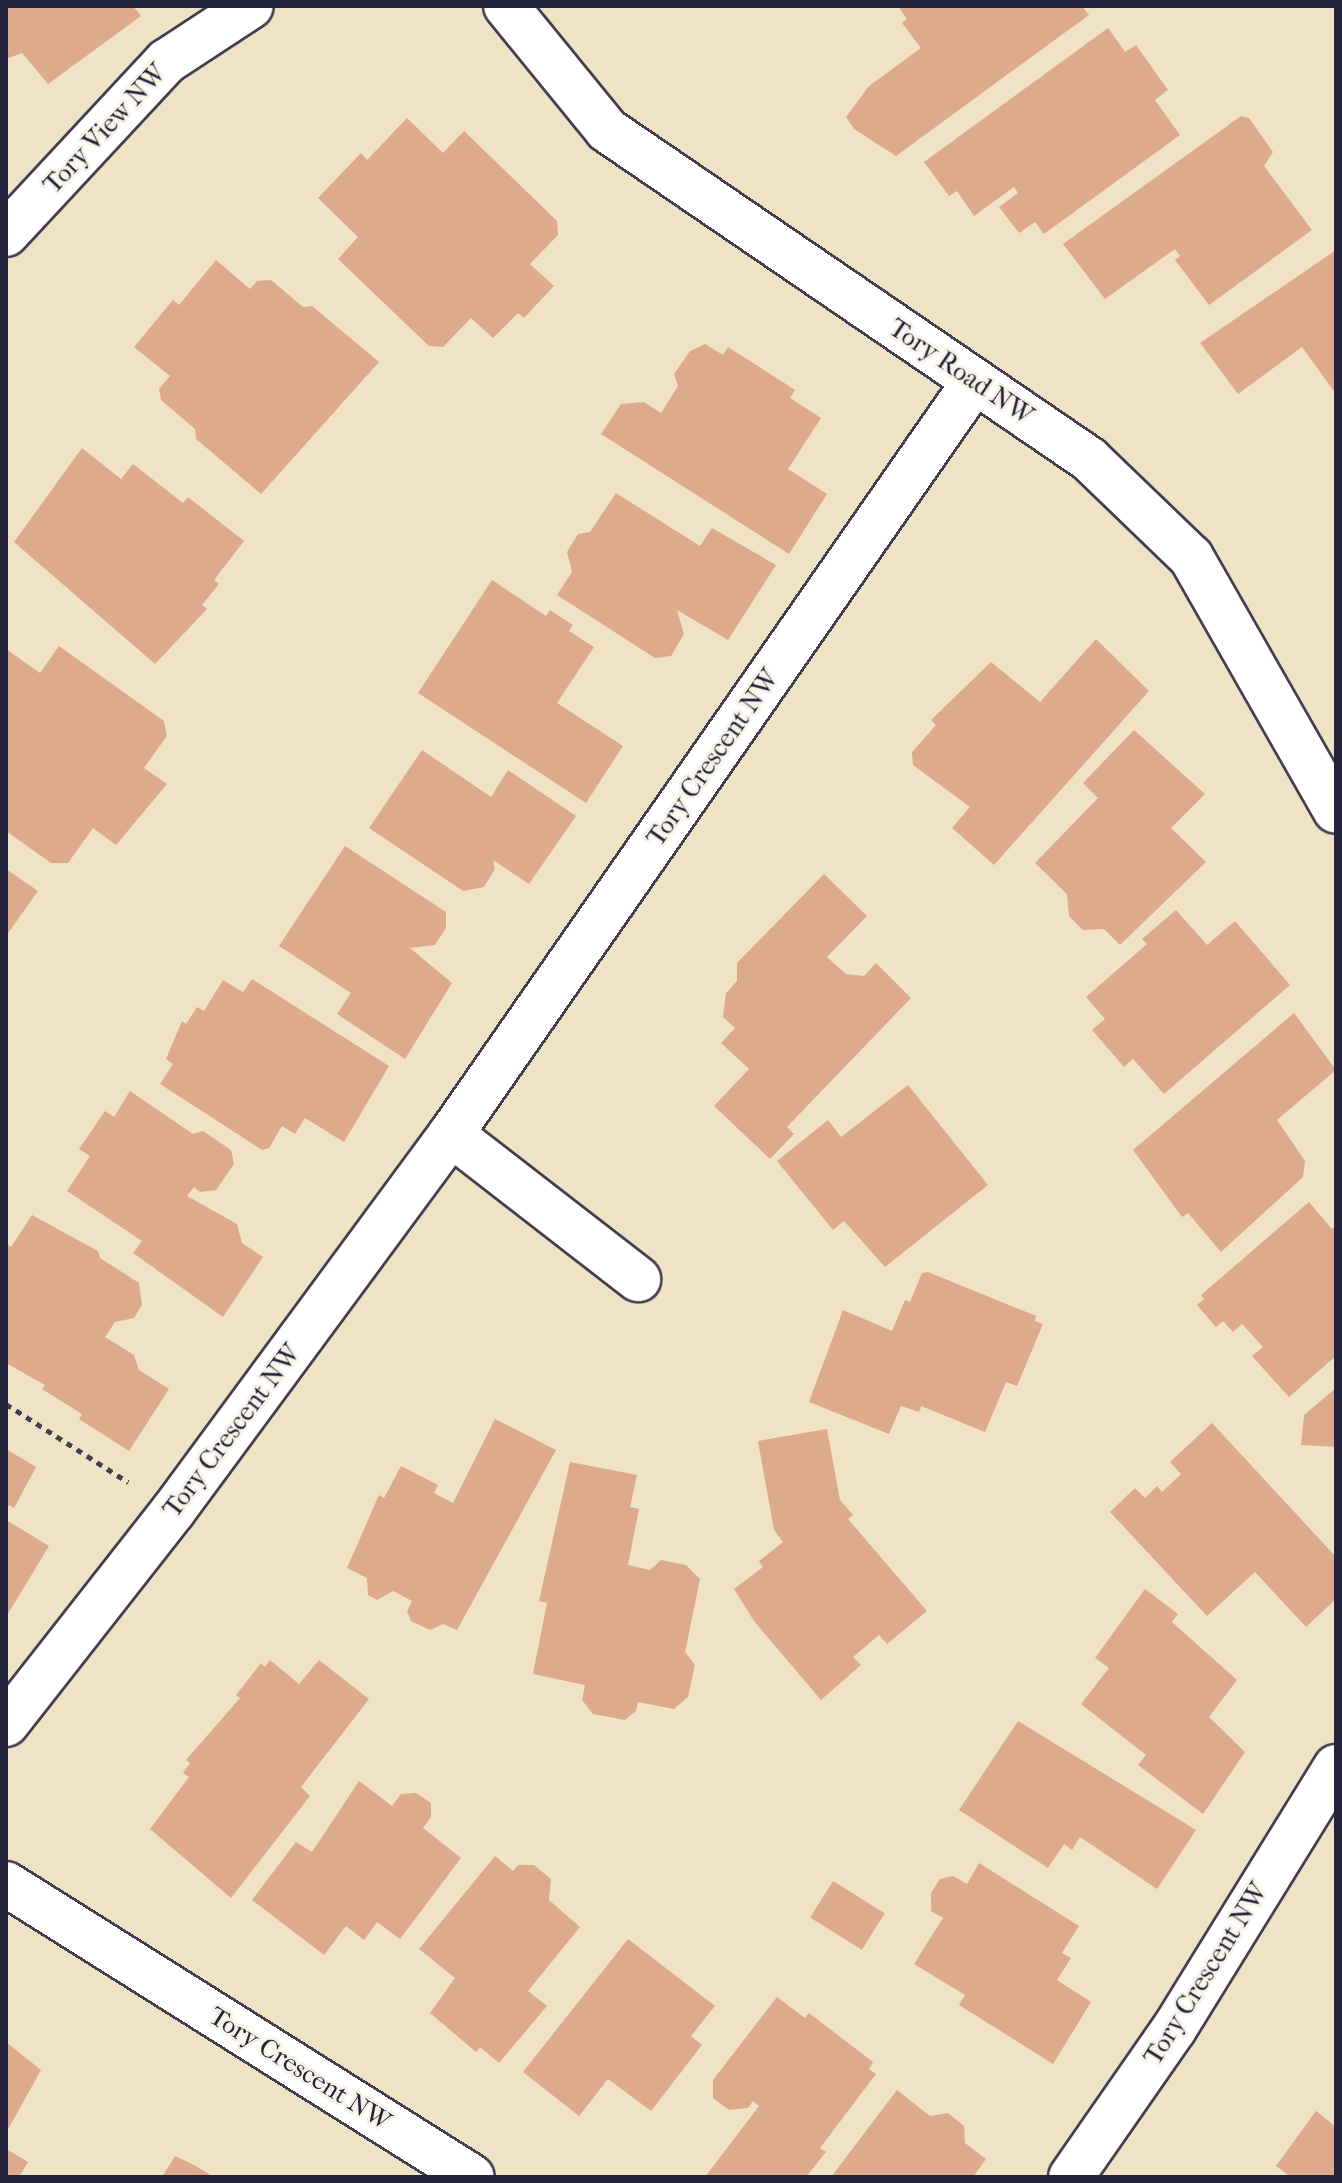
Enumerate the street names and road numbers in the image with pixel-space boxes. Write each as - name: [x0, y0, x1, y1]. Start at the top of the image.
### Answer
- street label: Tory View NW: [37, 58, 173, 200]
- street label: Tory Road NW: [883, 312, 1039, 432]
- street label: Tory Crescent NW: [640, 664, 786, 852]
- street label: Tory Crescent NW: [157, 1338, 307, 1524]
- street label: Tory Crescent NW: [1137, 1877, 1275, 2071]
- street label: Tory Crescent NW: [203, 2000, 397, 2138]

